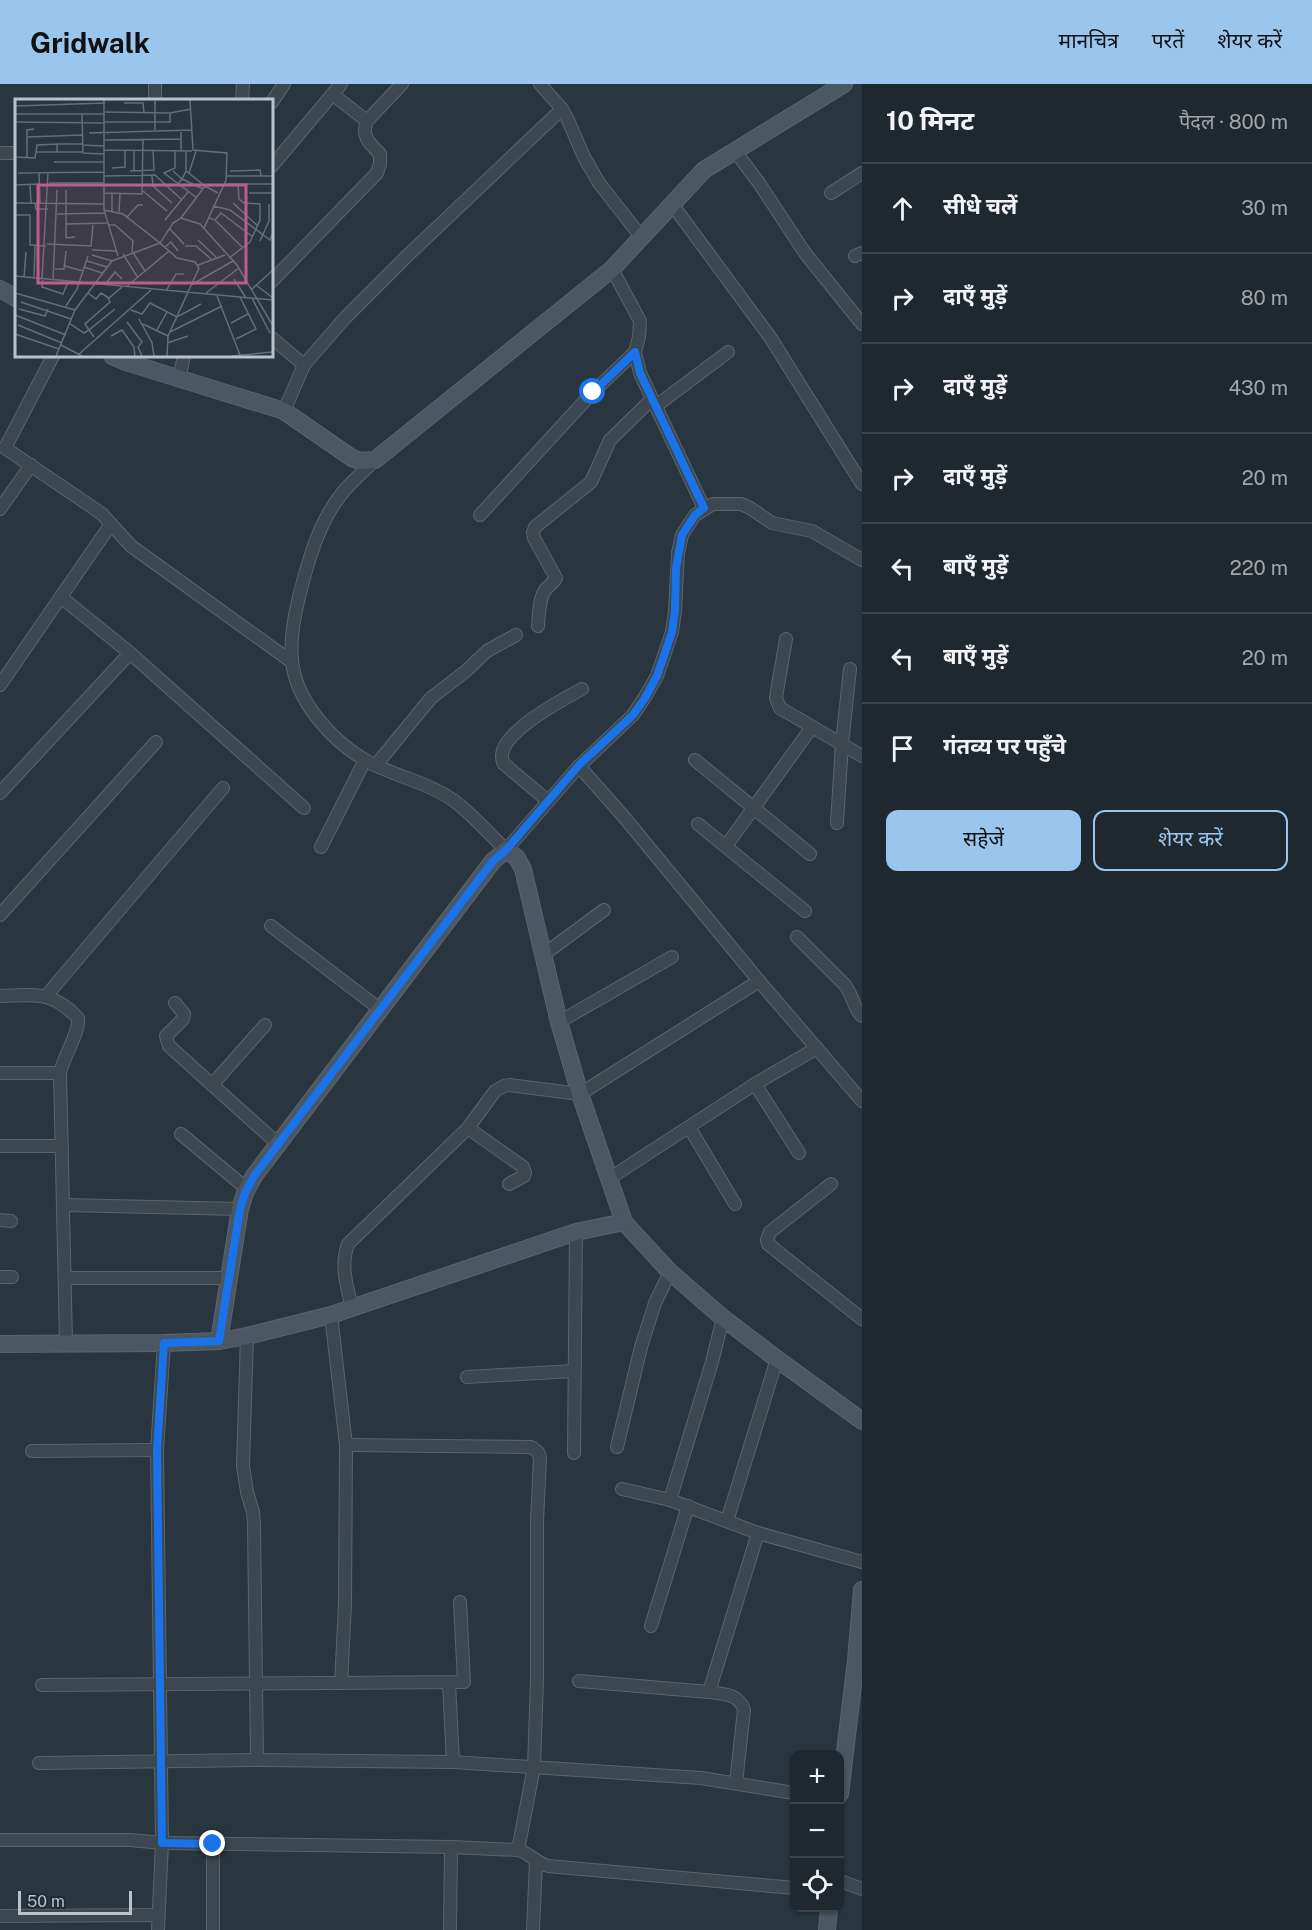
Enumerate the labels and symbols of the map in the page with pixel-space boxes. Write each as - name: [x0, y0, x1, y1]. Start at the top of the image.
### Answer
- inset map: [15, 99, 273, 357]
- route start: [579, 378, 605, 404]
- route end: [199, 1830, 225, 1856]
- scale bar: [18, 1888, 132, 1916]

